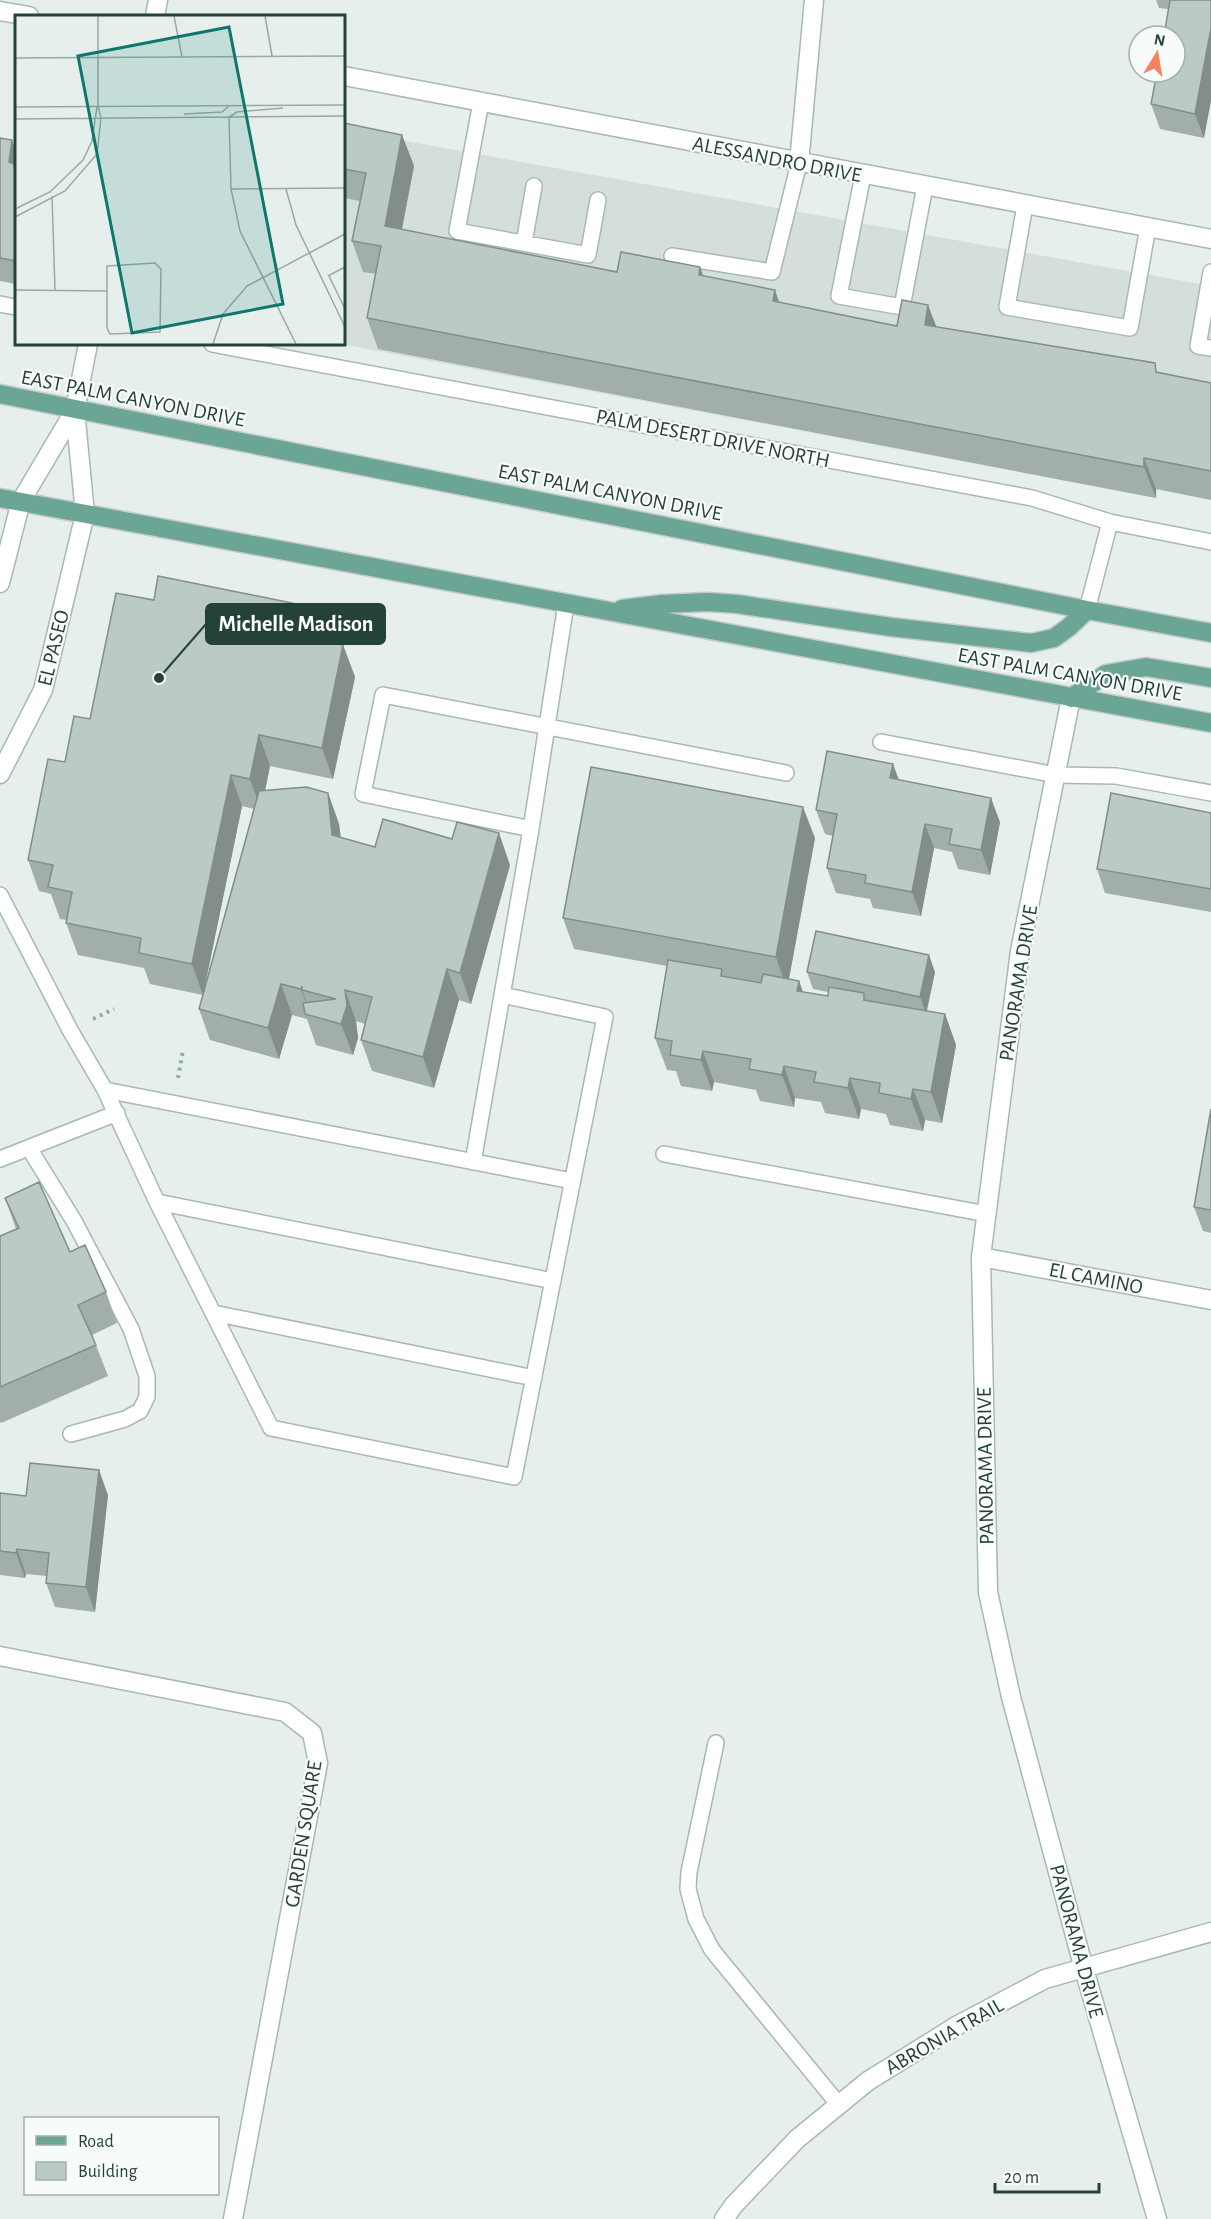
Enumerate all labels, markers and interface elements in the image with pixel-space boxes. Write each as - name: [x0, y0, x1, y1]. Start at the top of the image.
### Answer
- inset map: [15, 15, 345, 345]
- north arrow: [1127, 24, 1187, 84]
- text: N: [1153, 31, 1167, 49]
- street label: ALESSANDRO DRIVE: [691, 133, 863, 186]
- street label: EAST PALM CANYON DRIVE: [19, 366, 247, 431]
- street label: PALM DESERT DRIVE NORTH: [594, 405, 832, 471]
- street label: EAST PALM CANYON DRIVE: [496, 460, 724, 525]
- callout: Michelle Madison: [206, 604, 385, 644]
- street label: EL PASEO: [34, 608, 73, 688]
- text: Michelle Madison: [219, 613, 374, 635]
- street label: EAST PALM CANYON DRIVE: [956, 644, 1184, 705]
- street label: PANORAMA DRIVE: [996, 904, 1041, 1063]
- street label: EL CAMINO: [1047, 1259, 1144, 1298]
- street label: PANORAMA DRIVE: [974, 1387, 997, 1545]
- street label: GARDEN SQUARE: [282, 1759, 325, 1909]
- street label: PANORAMA DRIVE: [1046, 1862, 1107, 2020]
- street label: ABRONIA TRAIL: [882, 1994, 1007, 2079]
- legend: [24, 2117, 219, 2195]
- text: Road: [78, 2133, 114, 2151]
- scale bar: [995, 2156, 1098, 2194]
- text: Building: [78, 2163, 138, 2181]
- text: 20 m: [1004, 2169, 1039, 2187]

